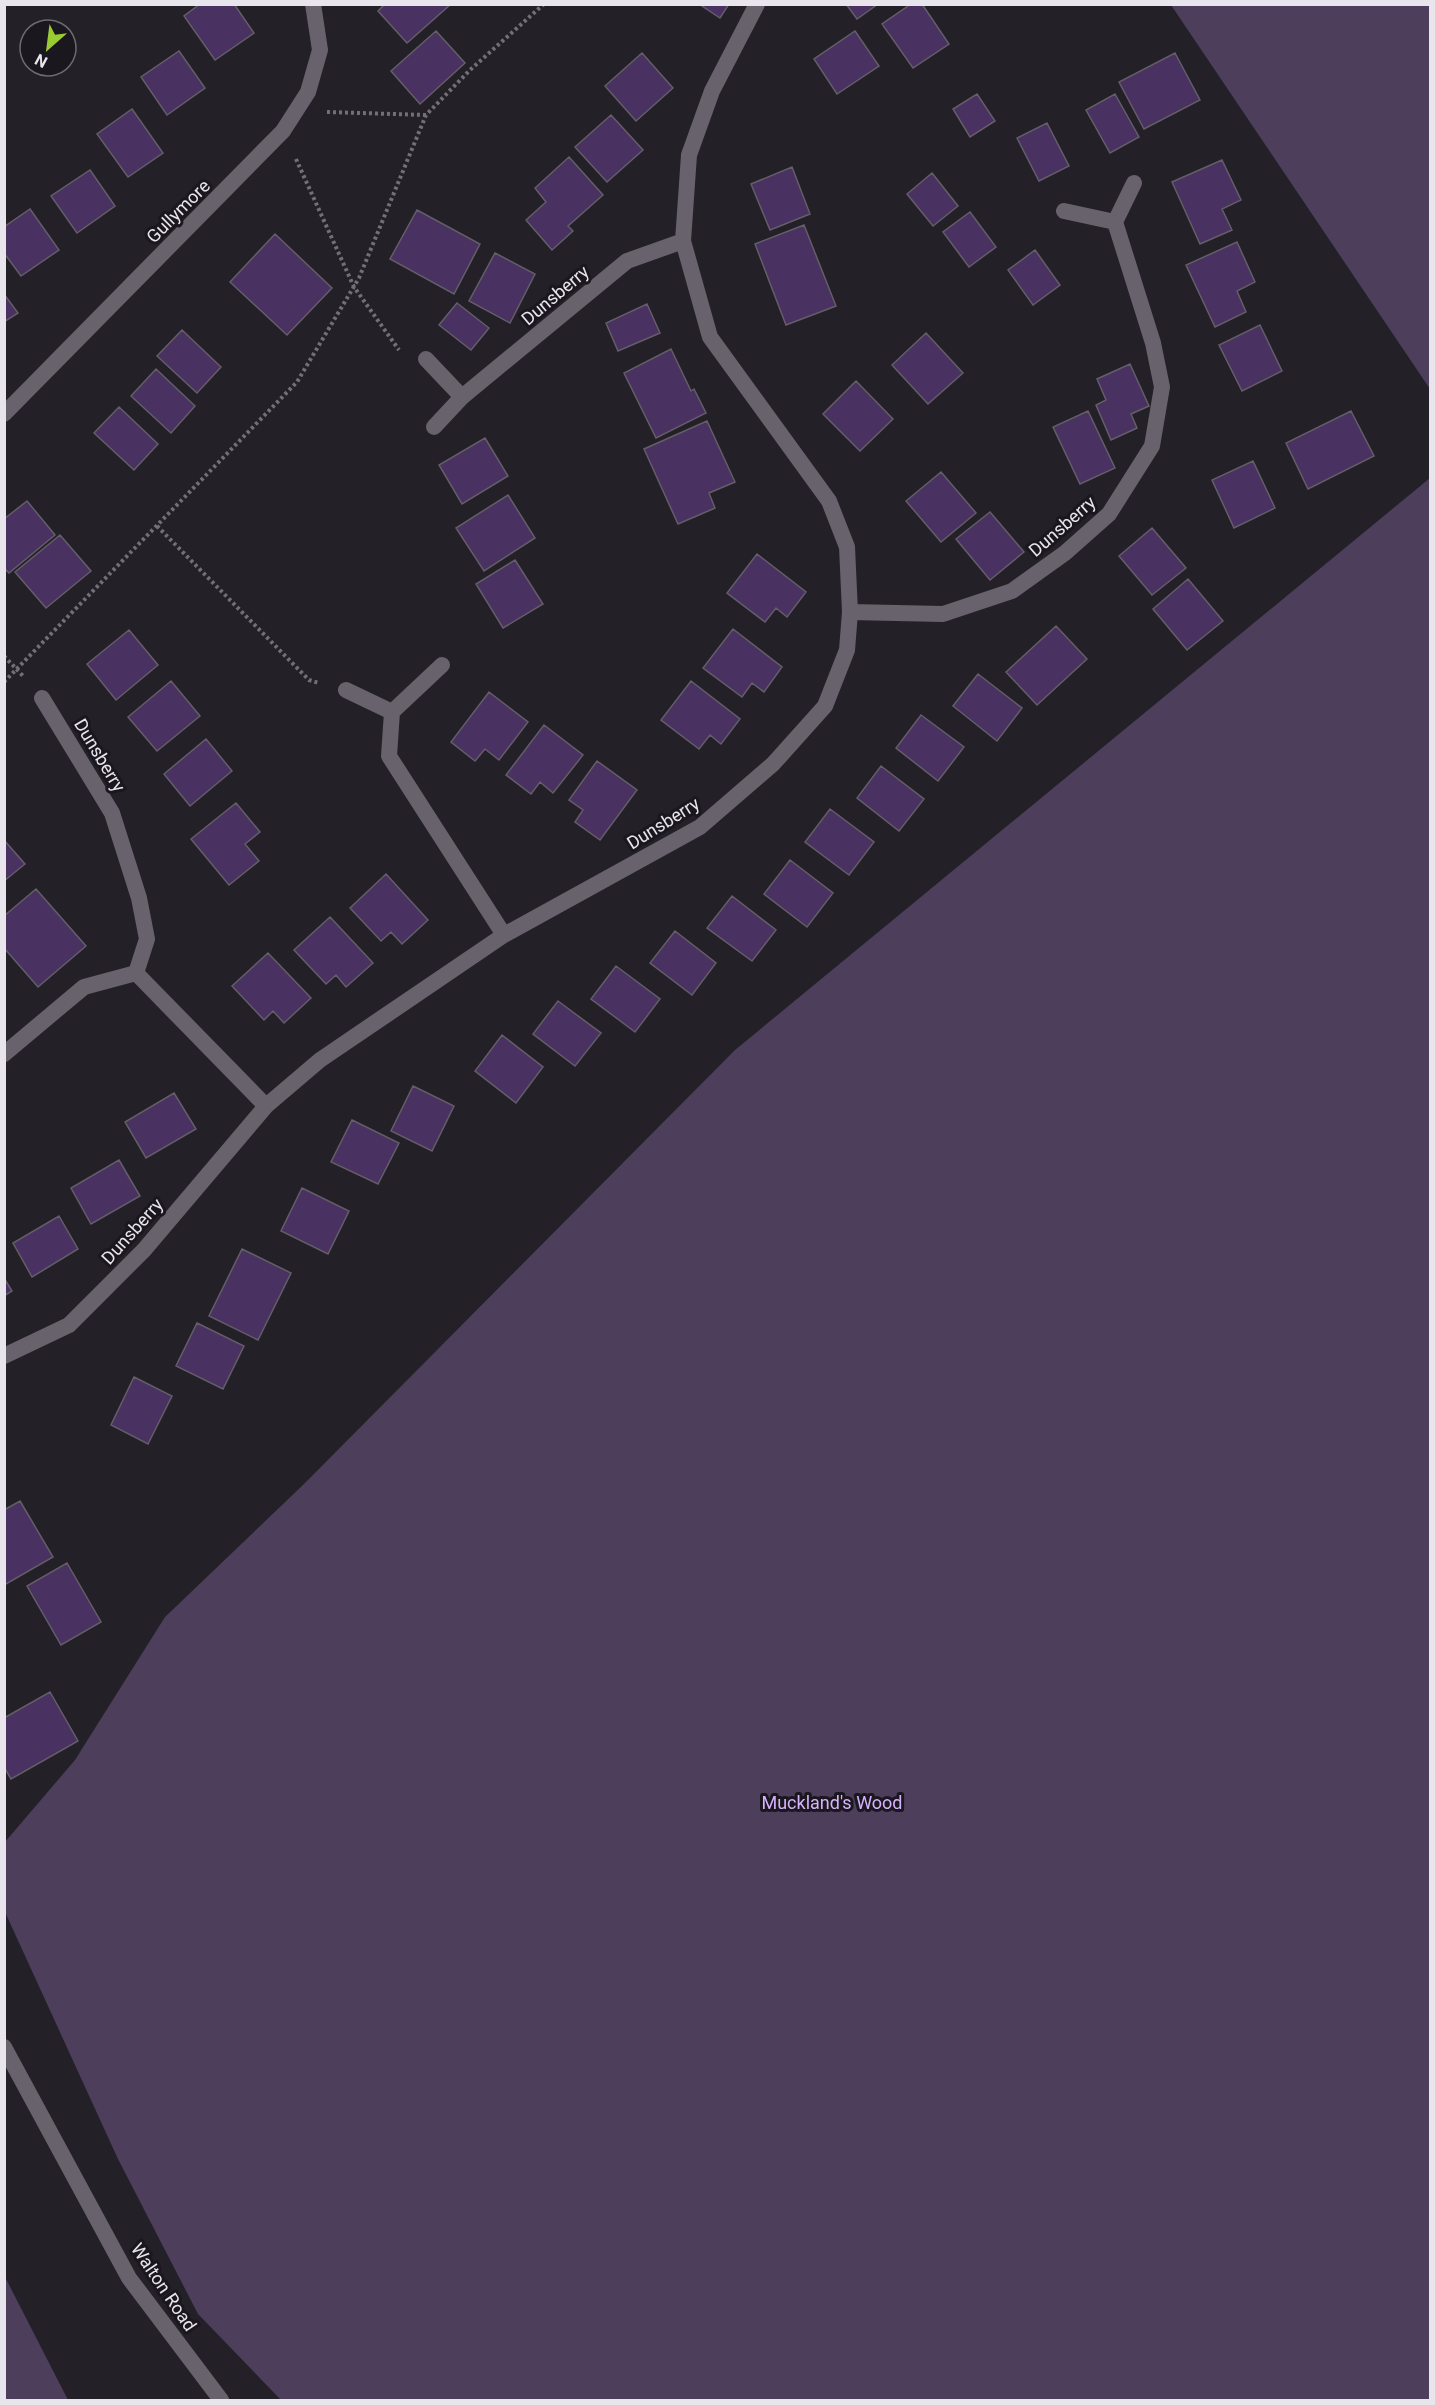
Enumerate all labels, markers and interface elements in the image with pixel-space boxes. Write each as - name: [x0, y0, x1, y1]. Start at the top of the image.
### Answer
- north arrow: [18, 18, 78, 78]
- text: N: [32, 50, 51, 72]
- street label: Gullymore: [142, 175, 214, 247]
- street label: Dunsberry: [517, 260, 593, 329]
- street label: Dunsberry: [1024, 491, 1100, 561]
- street label: Dunsberry: [70, 715, 130, 796]
- street label: Dunsberry: [623, 792, 704, 853]
- street label: Dunsberry: [97, 1193, 167, 1268]
- park label: Muckland's Wood: [761, 1792, 903, 1813]
- street label: Walton Road: [127, 2239, 201, 2335]

